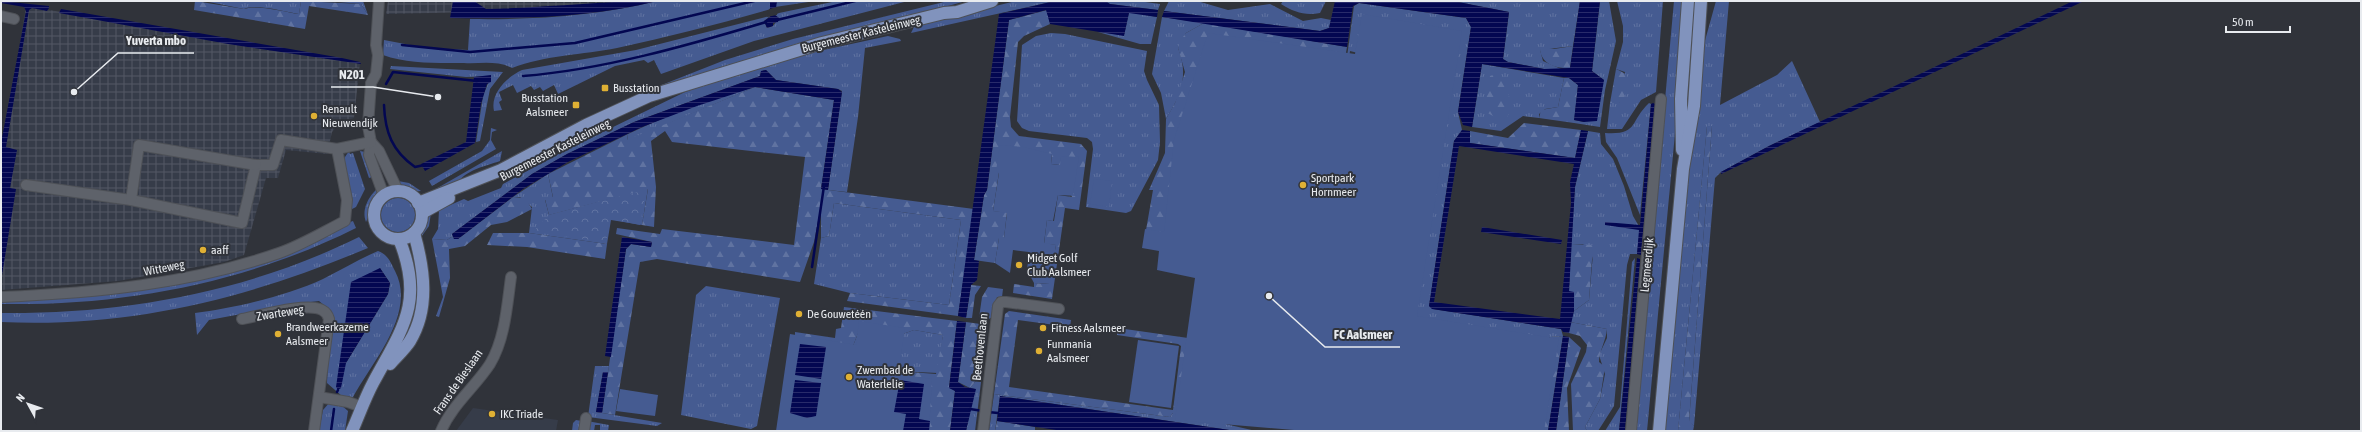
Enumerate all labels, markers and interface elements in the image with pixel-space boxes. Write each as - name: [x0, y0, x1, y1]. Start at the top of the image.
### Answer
- scale bar: [2226, 8, 2290, 34]
- street label: Burgemeester Kasteleinweg: [800, 12, 923, 56]
- text: 50 m: [2232, 15, 2254, 29]
- callout: Yuverta mbo: [118, 28, 194, 53]
- text: Yuverta mbo: [125, 33, 186, 48]
- callout: N201: [331, 62, 373, 87]
- text: N201: [339, 67, 365, 82]
- place label: Busstation: [613, 81, 660, 95]
- marker: Busstation: [600, 83, 610, 93]
- place label: Busstation Aalsmeer: [521, 91, 568, 119]
- marker: Busstation Aalsmeer: [571, 100, 581, 110]
- place label: Renault Nieuwendijk: [322, 102, 379, 130]
- marker: Renault Nieuwendijk: [309, 111, 319, 121]
- street label: Burgemeester Kasteleinweg: [498, 116, 613, 184]
- place label: Sportpark Hornmeer: [1311, 171, 1356, 199]
- marker: Sportpark Hornmeer: [1298, 180, 1308, 190]
- street label: Legmeerdijk: [1638, 236, 1656, 293]
- place label: aaff: [211, 243, 229, 257]
- marker: aaff: [198, 245, 208, 255]
- place label: Midget Golf Club Aalsmeer: [1027, 251, 1091, 279]
- street label: Witteweg: [142, 257, 186, 279]
- marker: Midget Golf Club Aalsmeer: [1014, 260, 1024, 270]
- street label: Zwarteweg: [255, 302, 306, 324]
- place label: De Gouwetéén: [807, 307, 871, 321]
- marker: De Gouwetéén: [794, 309, 804, 319]
- street label: Beethovenlaan: [970, 313, 990, 381]
- place label: Brandweerkazerne Aalsmeer: [286, 320, 369, 348]
- place label: Fitness Aalsmeer: [1051, 321, 1126, 335]
- callout: FC Aalsmeer: [1325, 322, 1400, 347]
- marker: Fitness Aalsmeer: [1038, 323, 1048, 333]
- text: FC Aalsmeer: [1334, 327, 1393, 342]
- marker: Brandweerkazerne Aalsmeer: [273, 329, 283, 339]
- place label: Funmania Aalsmeer: [1047, 337, 1092, 365]
- marker: Funmania Aalsmeer: [1034, 346, 1044, 356]
- street label: Frans de Bieslaan: [430, 347, 486, 417]
- place label: Zwembad de Waterlelie: [857, 363, 913, 391]
- marker: Zwembad de Waterlelie: [844, 372, 854, 382]
- north arrow: [8, 384, 48, 424]
- text: N: [14, 391, 27, 404]
- place label: IKC Triade: [500, 407, 543, 421]
- marker: IKC Triade: [487, 409, 497, 419]

